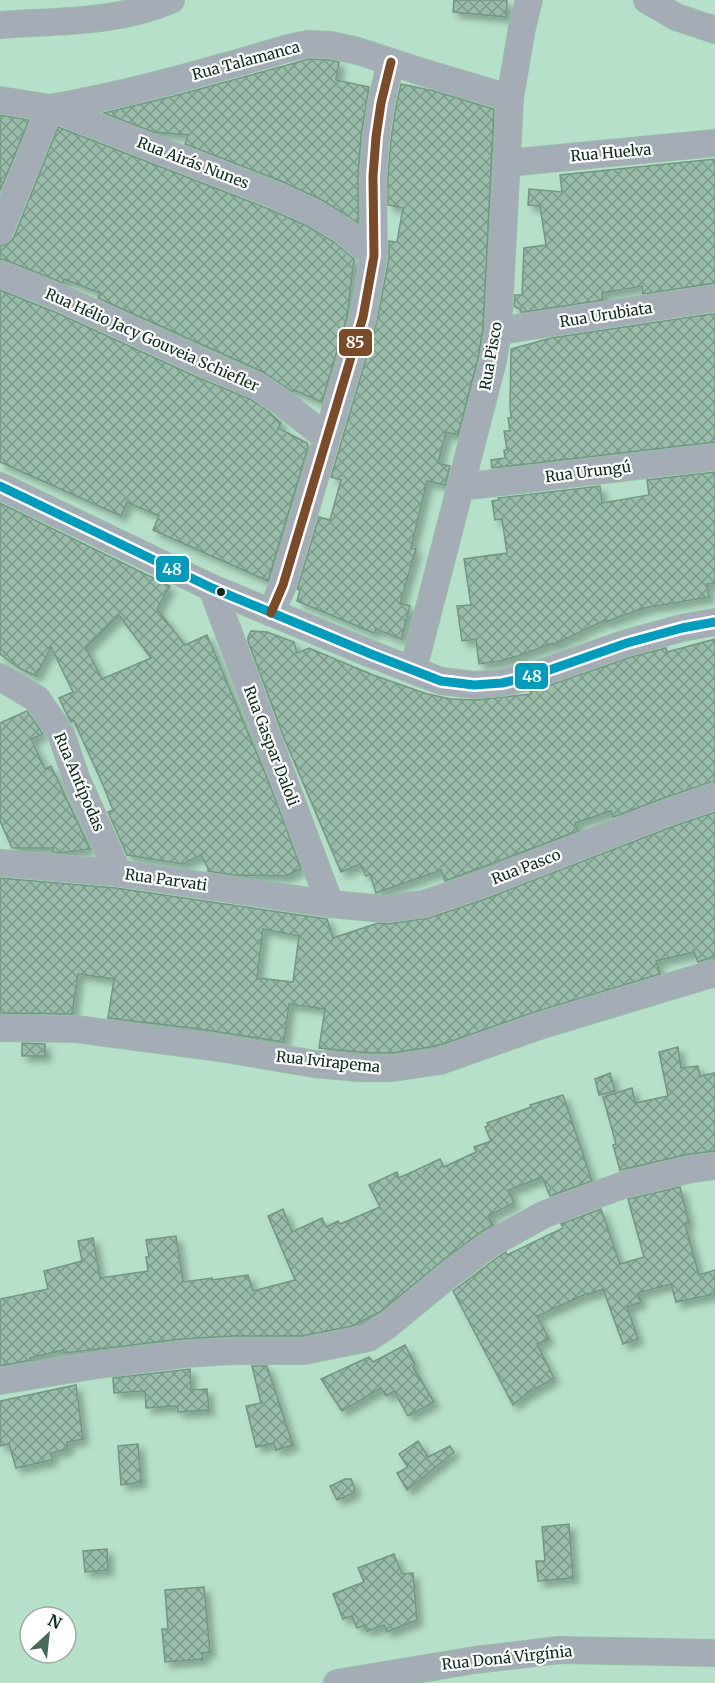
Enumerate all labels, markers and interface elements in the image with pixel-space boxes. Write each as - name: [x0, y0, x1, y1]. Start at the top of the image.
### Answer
- street label: Rua Talamanca: [190, 37, 302, 84]
- street label: Rua Airás Nunes: [135, 132, 252, 193]
- street label: Rua Huelva: [570, 140, 652, 165]
- street label: Rua Hélio Jacy Gouveia Schiefler: [42, 284, 262, 395]
- street label: Rua Urubiata: [558, 298, 654, 331]
- street label: Rua Pisco: [475, 320, 506, 392]
- line badge: 85: [338, 328, 373, 357]
- text: 85: [346, 332, 364, 352]
- street label: Rua Urungú: [544, 457, 632, 486]
- line badge: 48: [155, 555, 190, 583]
- text: 48: [162, 559, 182, 579]
- unlabelled marker: [215, 586, 227, 598]
- line badge: 48: [514, 662, 549, 690]
- text: 48: [522, 666, 542, 686]
- street label: Rua Gaspar Daloli: [240, 683, 303, 809]
- street label: Rua Antípodas: [50, 730, 109, 834]
- street label: Rua Pasco: [489, 845, 563, 888]
- street label: Rua Parvati: [124, 864, 209, 895]
- street label: Rua Ivirapema: [275, 1047, 381, 1076]
- north arrow: [18, 1605, 78, 1665]
- text: N: [45, 1610, 65, 1634]
- street label: Rua Doná Virgínia: [441, 1641, 573, 1674]

